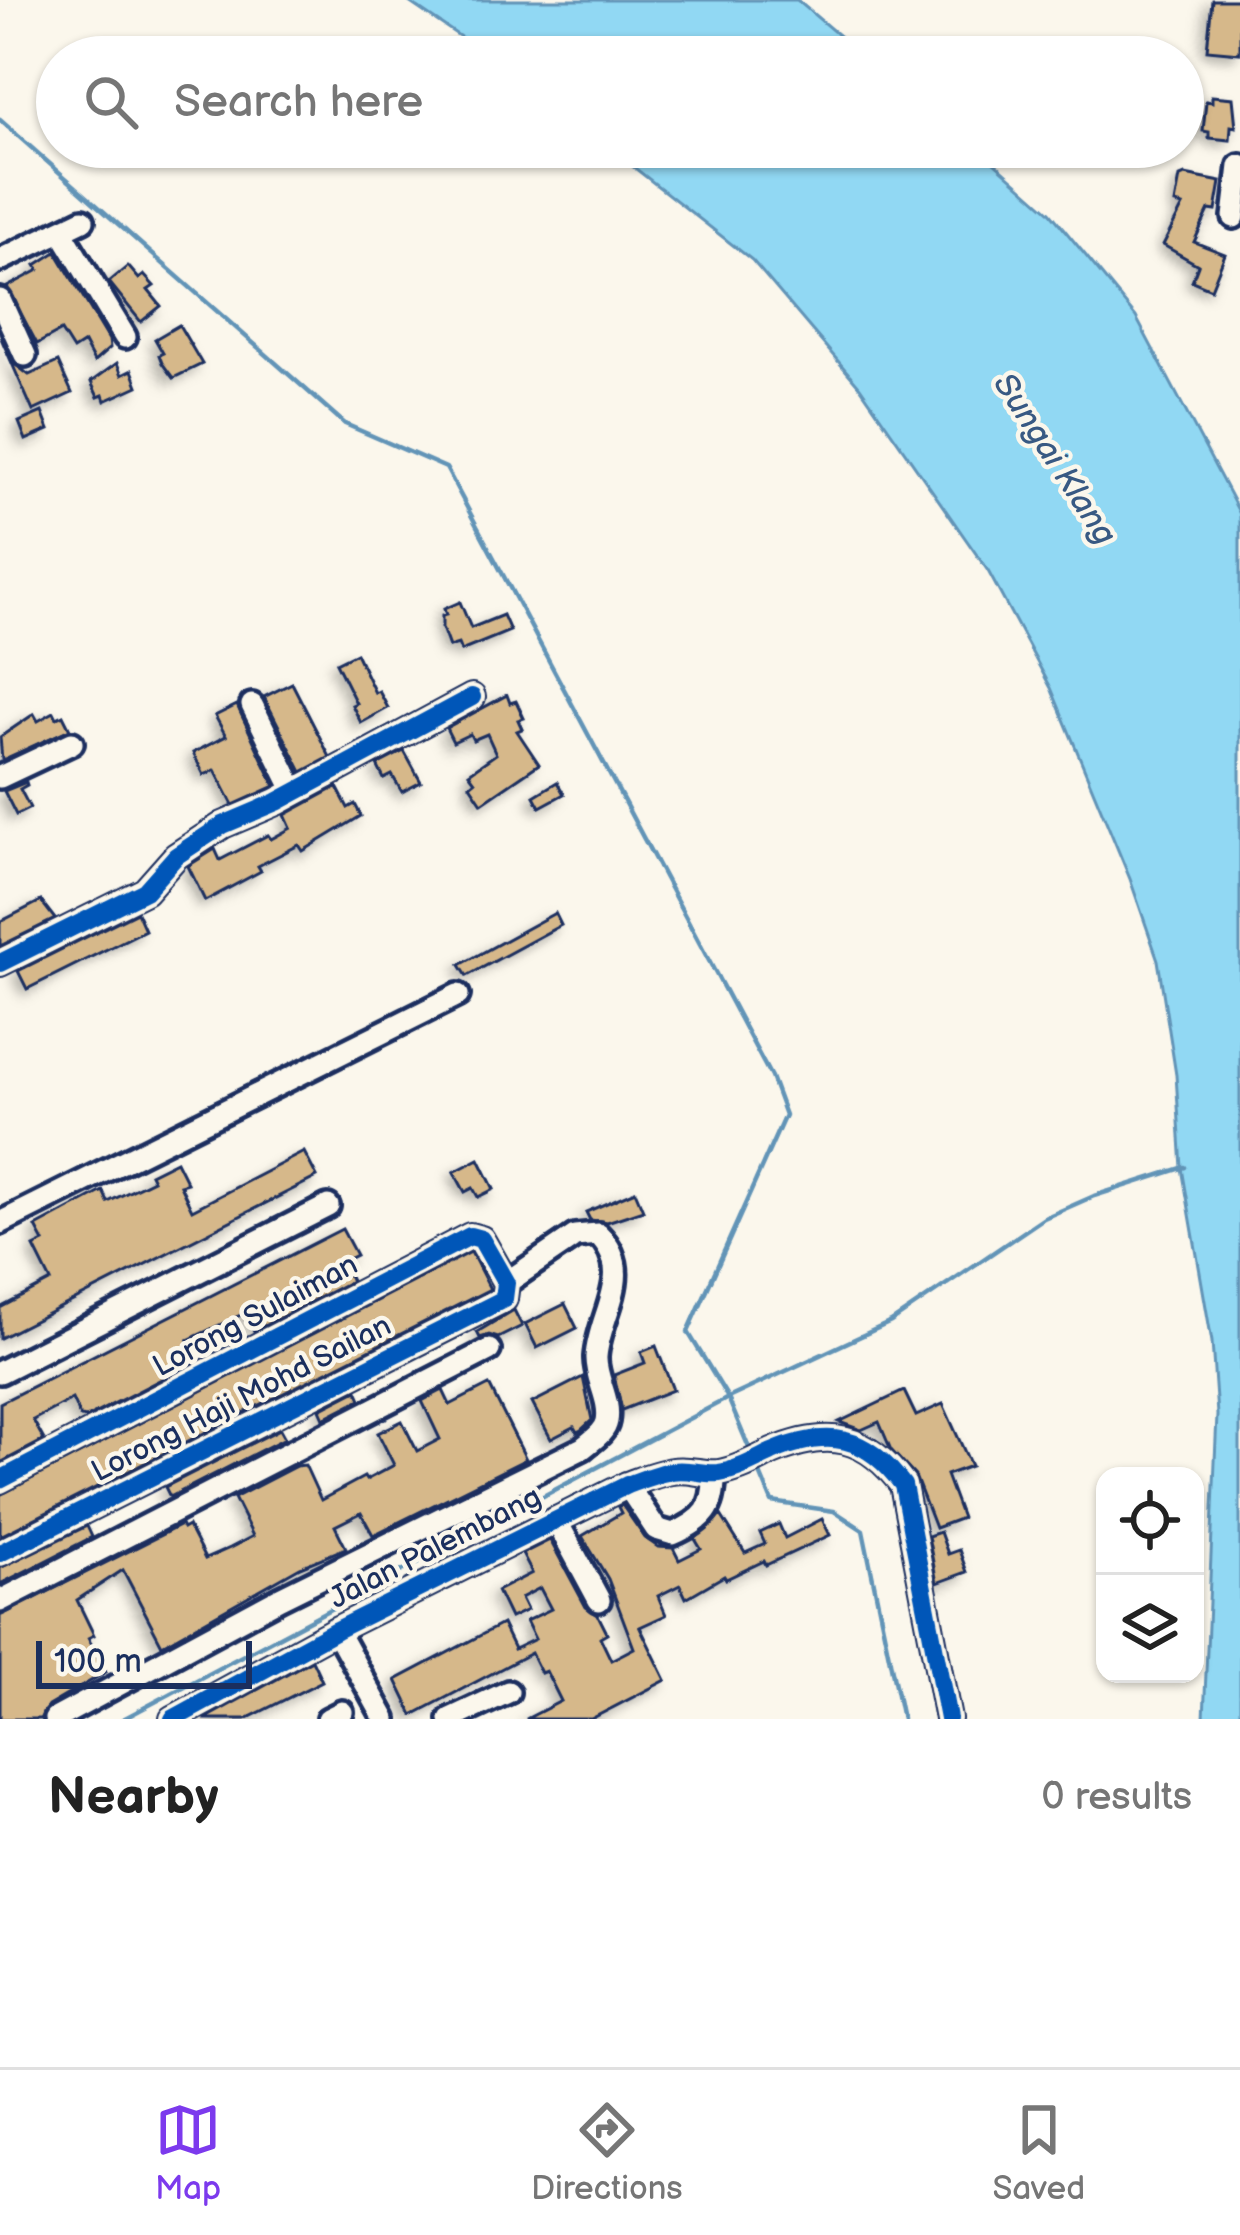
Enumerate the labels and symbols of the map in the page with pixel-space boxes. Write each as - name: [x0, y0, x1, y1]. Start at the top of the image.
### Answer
- water label: Sungai Klang: [984, 366, 1125, 552]
- street label: Lorong Sulaiman: [147, 1247, 364, 1385]
- street label: Lorong Haji Mohd Sailan: [86, 1308, 397, 1490]
- street label: Jalan Palembang: [324, 1479, 547, 1617]
- scale bar: [36, 1635, 252, 1688]

